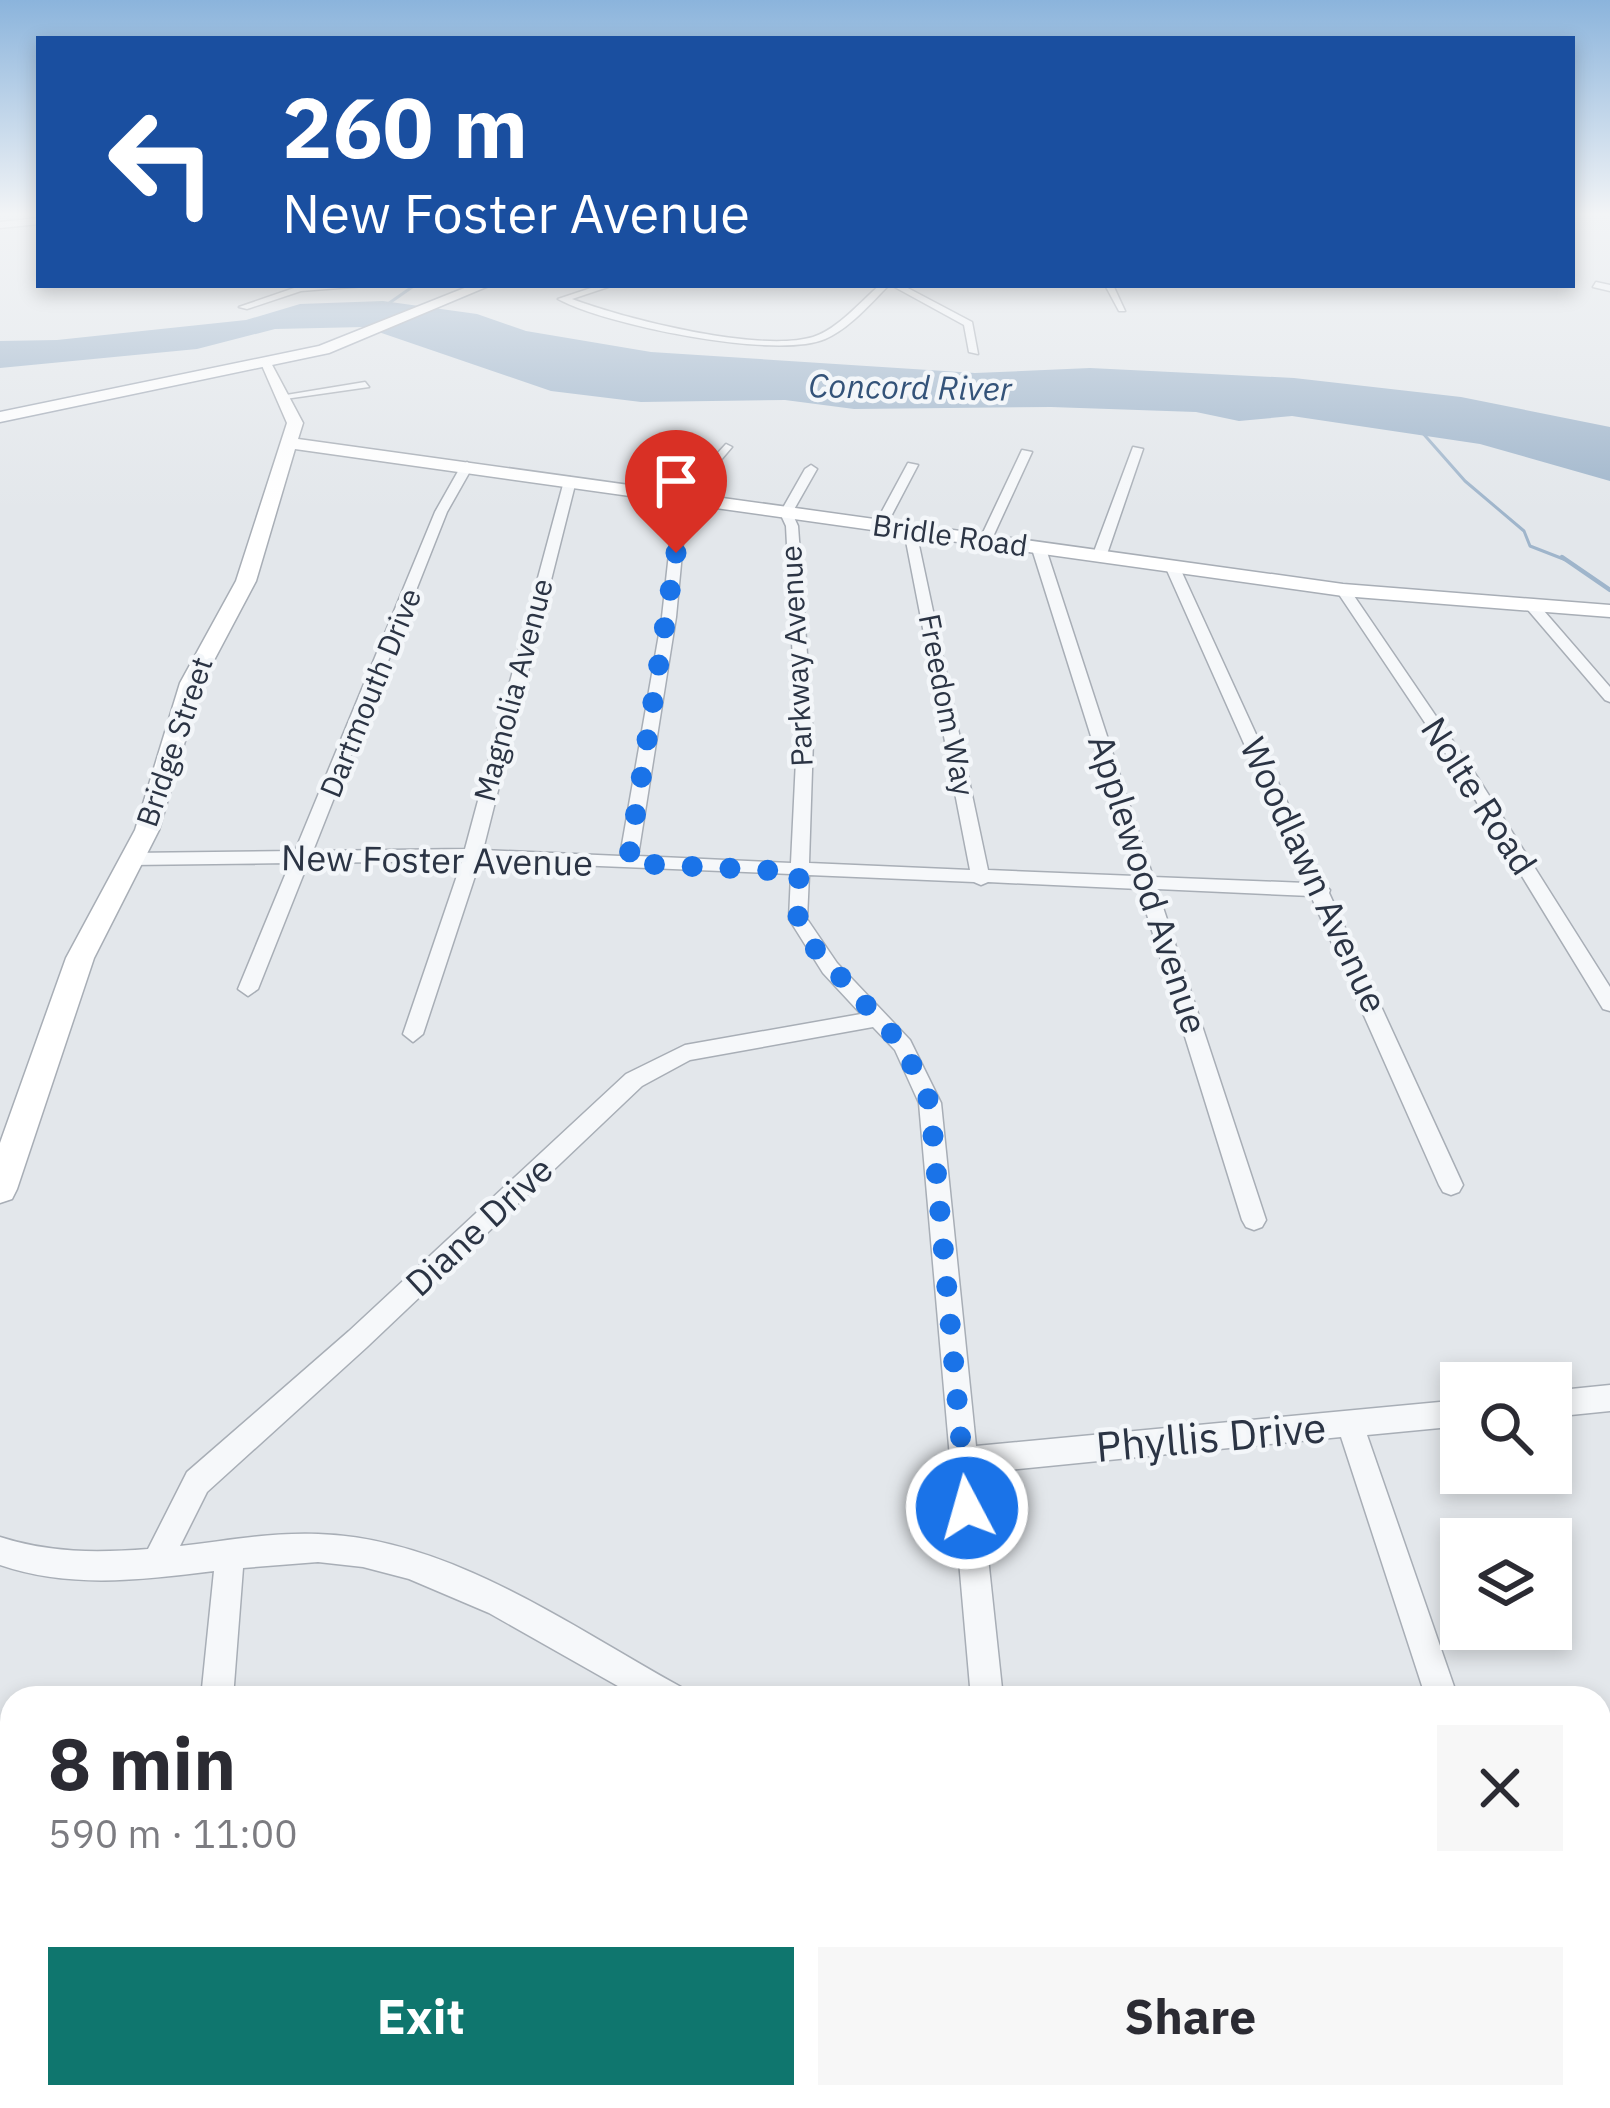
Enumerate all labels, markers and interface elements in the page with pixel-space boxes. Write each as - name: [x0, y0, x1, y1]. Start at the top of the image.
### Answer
- text: 260 m: [282, 72, 528, 181]
- icon: left: [84, 84, 240, 240]
- text: New Foster Avenue: [282, 178, 750, 248]
- water label: Concord River: [808, 363, 1013, 410]
- pin: [625, 430, 727, 553]
- icon: arrive: [643, 448, 709, 514]
- street label: Bridle Road: [870, 504, 1030, 565]
- street label: Parkway Avenue: [770, 544, 821, 768]
- street label: Magnolia Avenue: [464, 574, 561, 805]
- street label: Dartmouth Drive: [310, 582, 429, 803]
- street label: Freedom Way: [911, 610, 984, 799]
- street label: Bridge Street: [126, 651, 221, 832]
- street label: Nolte Road: [1411, 708, 1548, 883]
- street label: Applewood Avenue: [1078, 728, 1219, 1039]
- street label: Woodlawn Avenue: [1230, 730, 1399, 1020]
- street label: New Foster Avenue: [281, 833, 593, 886]
- street label: Diane Drive: [395, 1145, 562, 1306]
- map controls: [1440, 1362, 1572, 1650]
- button: search: [1440, 1362, 1572, 1494]
- street label: Phyllis Drive: [1094, 1399, 1328, 1474]
- position arrow: [904, 1445, 1030, 1571]
- button: layers: [1440, 1518, 1572, 1650]
- text: 8 min: [48, 1716, 236, 1810]
- button: close: [1437, 1725, 1563, 1851]
- text: 590 m · 11:00: [48, 1808, 298, 1859]
- button: Exit: [48, 1947, 794, 2085]
- button: Share: [818, 1947, 1563, 2085]

